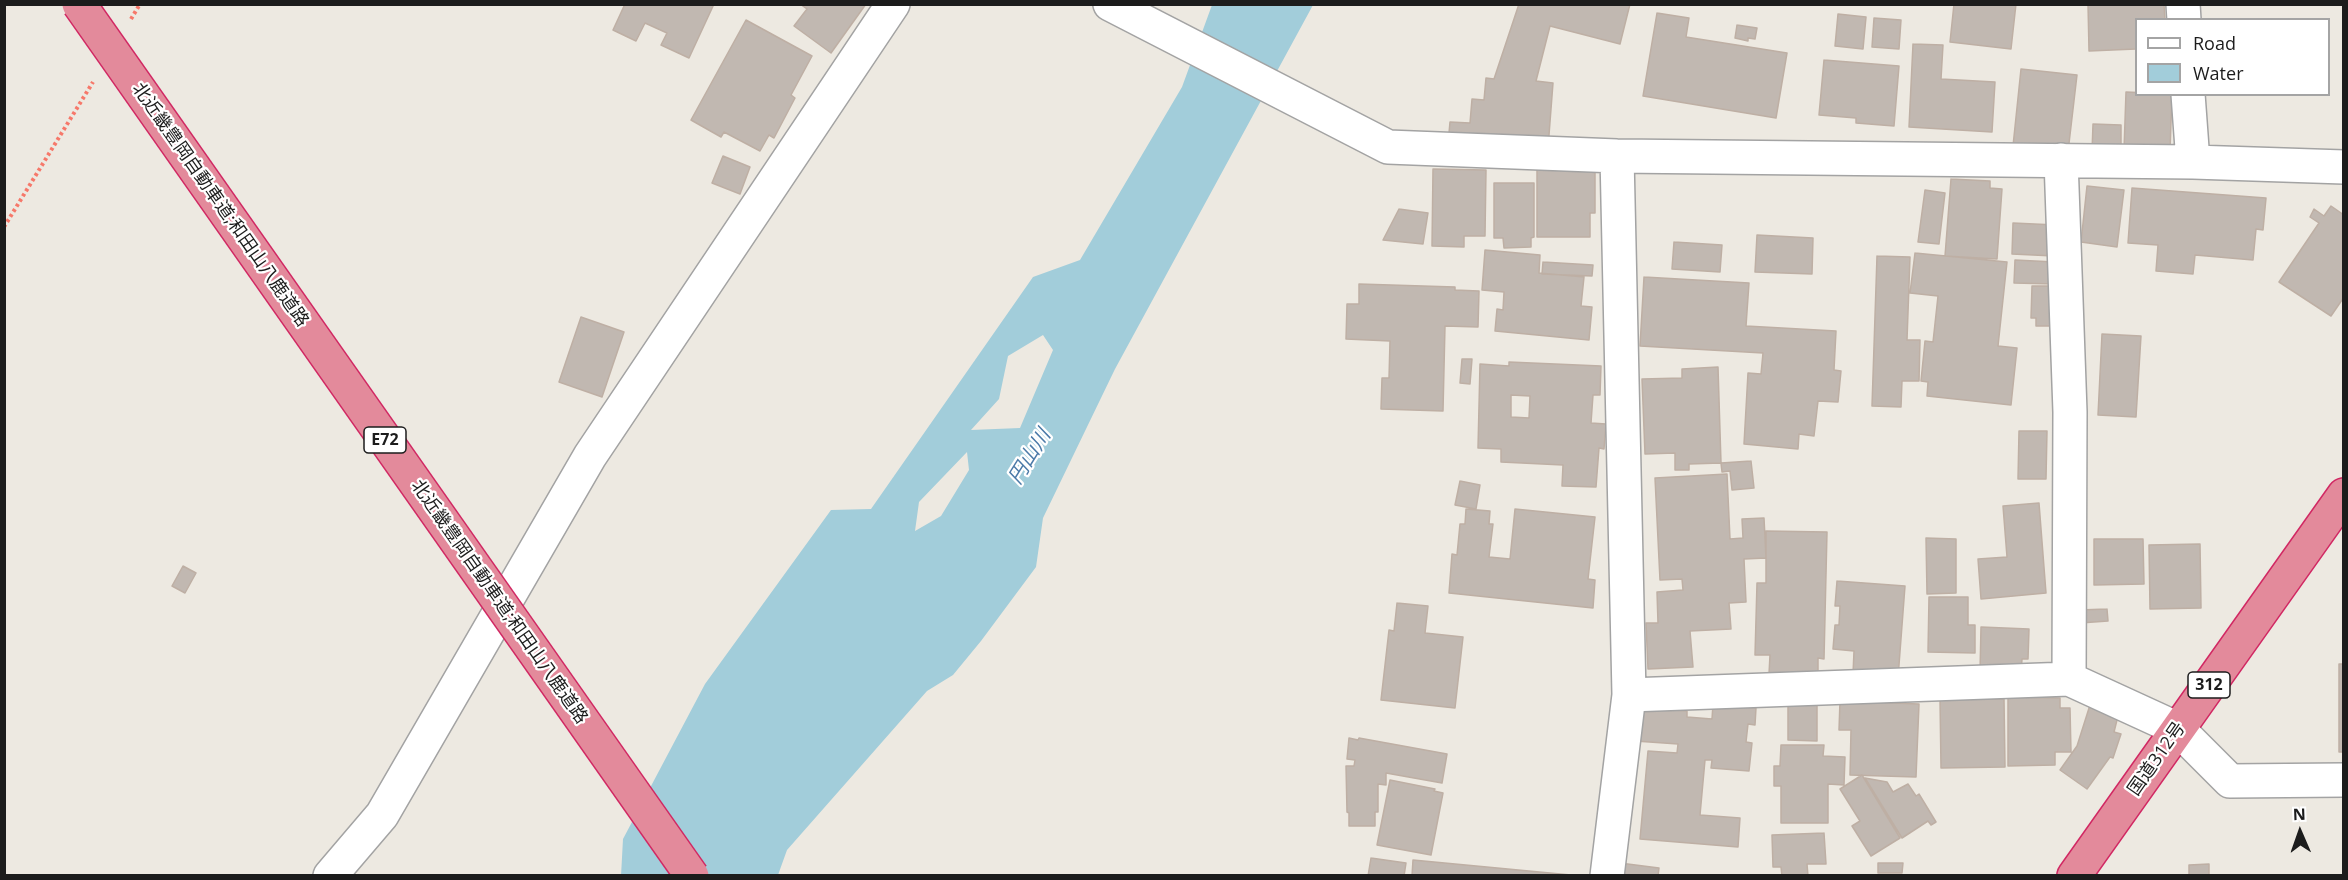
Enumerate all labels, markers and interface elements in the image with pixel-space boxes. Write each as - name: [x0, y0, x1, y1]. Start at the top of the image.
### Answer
- legend: [2135, 18, 2330, 96]
- text: Road: [2193, 31, 2236, 55]
- text: Water: [2193, 61, 2244, 85]
- street label: 北近畿豊岡自動車道;和田山八鹿道路: [127, 79, 313, 331]
- water label: 円山川: [1004, 425, 1056, 489]
- road number: E72: [364, 427, 406, 453]
- street label: 北近畿豊岡自動車道;和田山八鹿道路: [406, 476, 592, 728]
- road number: 312: [2188, 672, 2230, 698]
- street label: 国道312号: [2124, 718, 2190, 800]
- north arrow: [2270, 802, 2330, 862]
- text: N: [2292, 803, 2306, 825]

